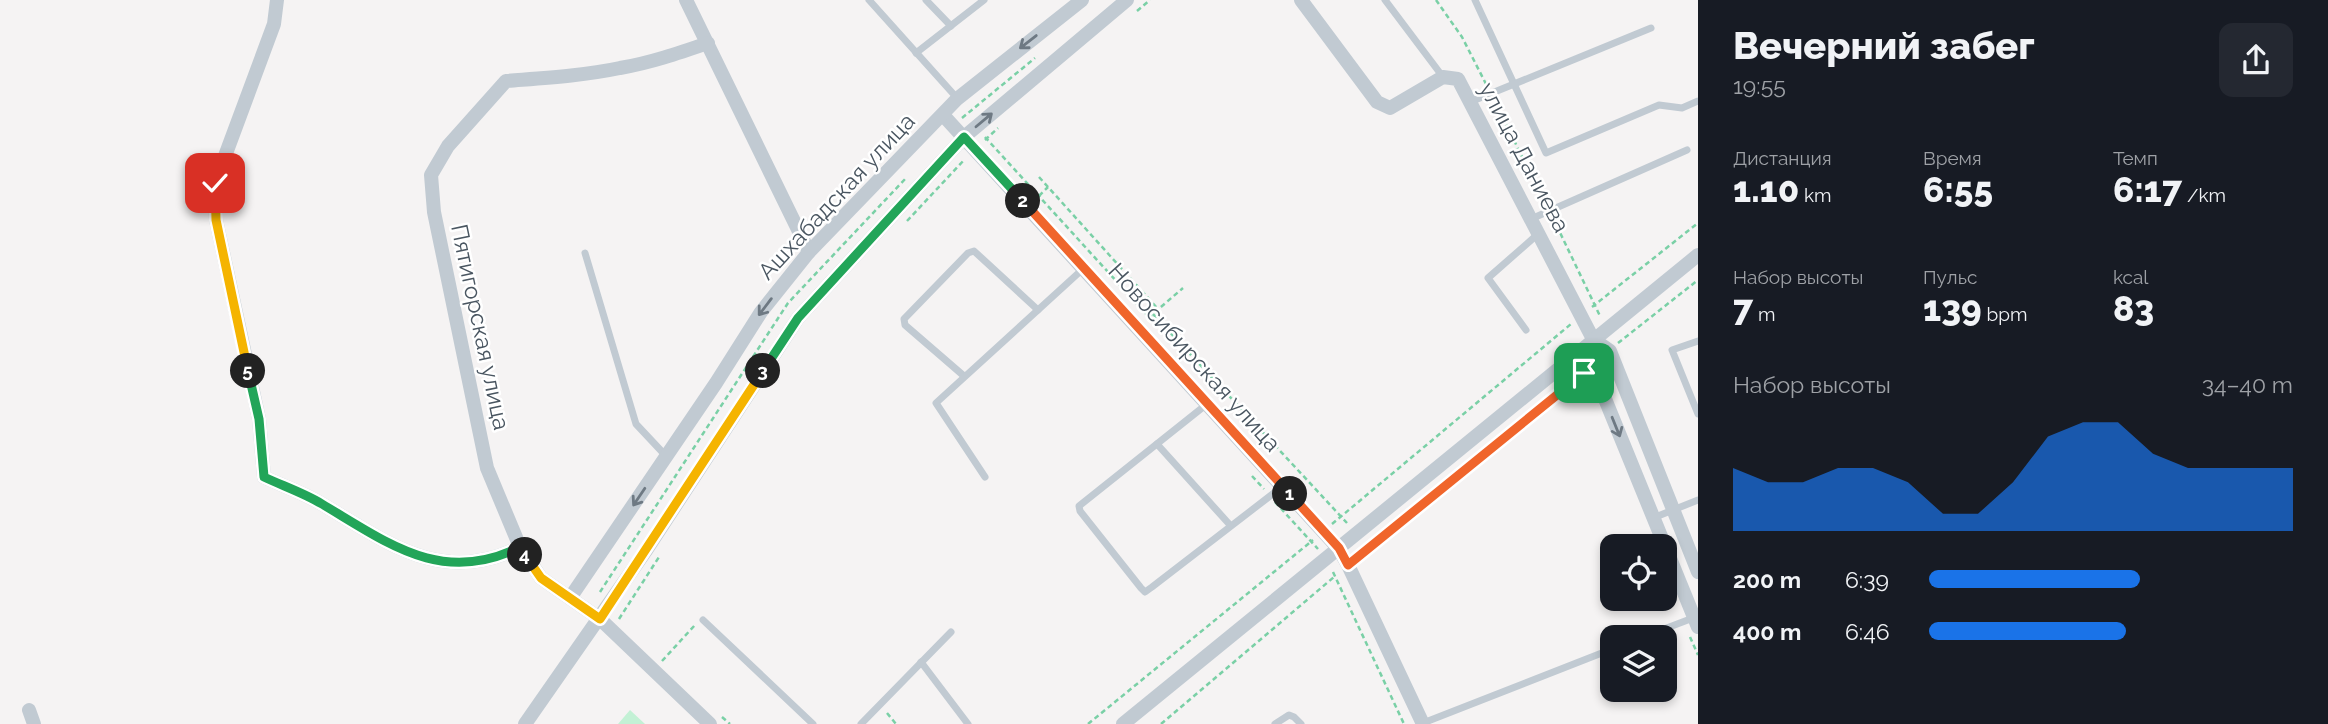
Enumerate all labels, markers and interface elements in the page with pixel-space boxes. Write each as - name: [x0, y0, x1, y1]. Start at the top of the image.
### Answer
- text: Вечерний забег: [1733, 23, 2035, 68]
- button: share: [2219, 23, 2293, 97]
- one-way arrow: [1020, 35, 1038, 50]
- text: 19:55: [1733, 72, 1786, 99]
- street label: улица Даниева: [1474, 77, 1576, 237]
- street label: Ашхабадская улица: [752, 107, 920, 285]
- one-way arrow: [974, 112, 992, 128]
- text: Дистанция: [1733, 147, 1832, 169]
- text: Время: [1923, 147, 1982, 169]
- text: Темп: [2113, 147, 2158, 169]
- pin: [185, 153, 245, 213]
- icon: check: [196, 164, 234, 202]
- text: 1.10: [1733, 169, 1799, 210]
- text: 6:55: [1923, 169, 1993, 210]
- text: 6:17: [2113, 169, 2182, 210]
- pin: 2: [1006, 184, 1040, 218]
- text: km: [1799, 184, 1832, 206]
- text: /km: [2182, 184, 2226, 206]
- text: 2: [1017, 189, 1028, 211]
- street label: Пятигорская улица: [446, 222, 516, 432]
- street label: Новосибирская улица: [1103, 257, 1287, 457]
- text: Набор высоты: [1733, 266, 1863, 288]
- text: Пульс: [1923, 266, 1977, 288]
- text: kcal: [2113, 266, 2149, 288]
- text: 7: [1733, 288, 1753, 329]
- text: 139: [1923, 288, 1982, 329]
- text: 83: [2113, 288, 2154, 329]
- one-way arrow: [758, 297, 773, 316]
- text: m: [1753, 303, 1775, 325]
- text: bpm: [1982, 303, 2027, 325]
- pin: [1554, 343, 1614, 403]
- pin: 5: [230, 354, 266, 388]
- pin: 3: [746, 354, 780, 388]
- icon: arrive: [1565, 354, 1603, 392]
- text: 5: [242, 359, 253, 381]
- text: 3: [757, 359, 768, 381]
- text: Набор высоты: [1733, 371, 1891, 398]
- text: 34–40 m: [2202, 371, 2293, 398]
- one-way arrow: [1611, 415, 1624, 437]
- pin: 1: [1272, 476, 1308, 512]
- text: 1: [1285, 482, 1294, 504]
- one-way arrow: [632, 486, 646, 506]
- map controls: [1600, 534, 1677, 702]
- button: locate: [1600, 534, 1677, 611]
- pin: 4: [508, 538, 542, 572]
- text: 4: [519, 543, 530, 565]
- text: 200 m: [1733, 566, 1801, 593]
- text: 6:39: [1845, 566, 1889, 593]
- text: 400 m: [1733, 618, 1801, 645]
- text: 6:46: [1845, 618, 1890, 645]
- button: layers: [1600, 625, 1677, 702]

